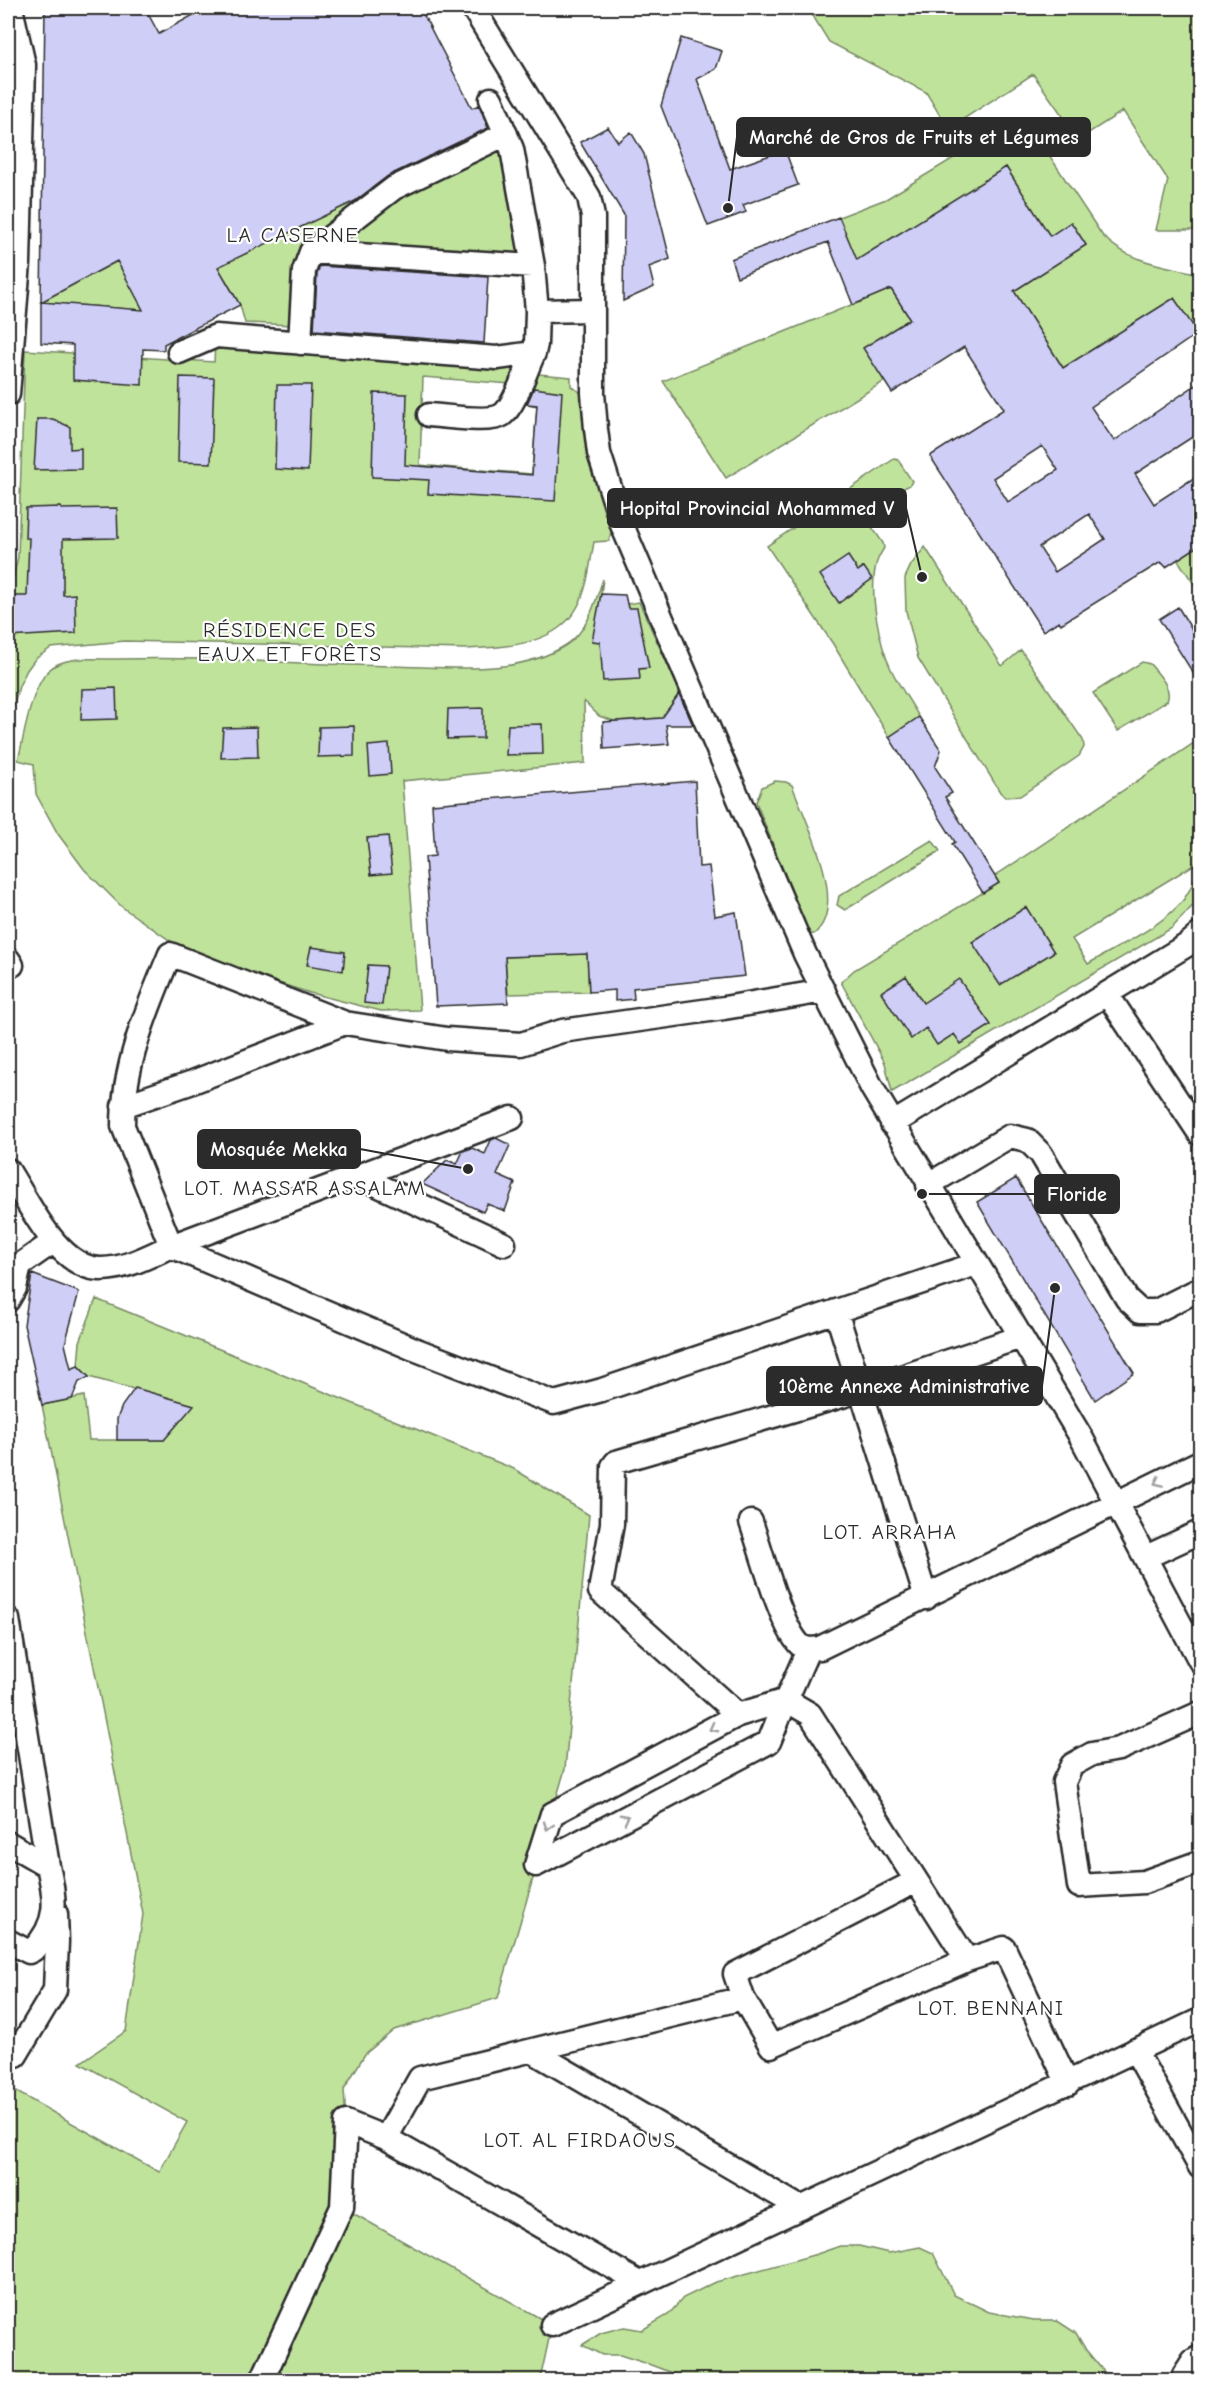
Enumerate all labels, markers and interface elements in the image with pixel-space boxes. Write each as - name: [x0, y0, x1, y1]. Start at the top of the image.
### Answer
- callout: Marché de Gros de Fruits et Légumes: [737, 118, 1090, 156]
- text: Marché de Gros de Fruits et Légumes: [749, 126, 1079, 149]
- district label: LA CASERNE: [226, 223, 360, 247]
- callout: Hopital Provincial Mohammed V: [608, 489, 906, 527]
- text: Hopital Provincial Mohammed V: [620, 497, 895, 520]
- district label: RÉSIDENCE DES EAUX ET FORÊTS: [197, 618, 383, 666]
- callout: Mosquée Mekka: [198, 1130, 360, 1168]
- text: Mosquée Mekka: [210, 1138, 348, 1161]
- callout: Floride: [1035, 1175, 1119, 1213]
- district label: LOT. MASSAR ASSALAM: [184, 1176, 426, 1200]
- text: Floride: [1047, 1183, 1107, 1206]
- callout: 10ème Annexe Administrative: [767, 1367, 1042, 1405]
- text: 10ème Annexe Administrative: [779, 1375, 1030, 1398]
- one-way arrow: [1154, 1474, 1165, 1486]
- district label: LOT. ARRAHA: [823, 1520, 957, 1544]
- one-way arrow: [708, 1721, 719, 1732]
- one-way arrow: [619, 1813, 630, 1825]
- one-way arrow: [543, 1820, 555, 1831]
- district label: LOT. BENNANI: [917, 1996, 1065, 2020]
- district label: LOT. AL FIRDAOUS: [483, 2128, 677, 2152]

